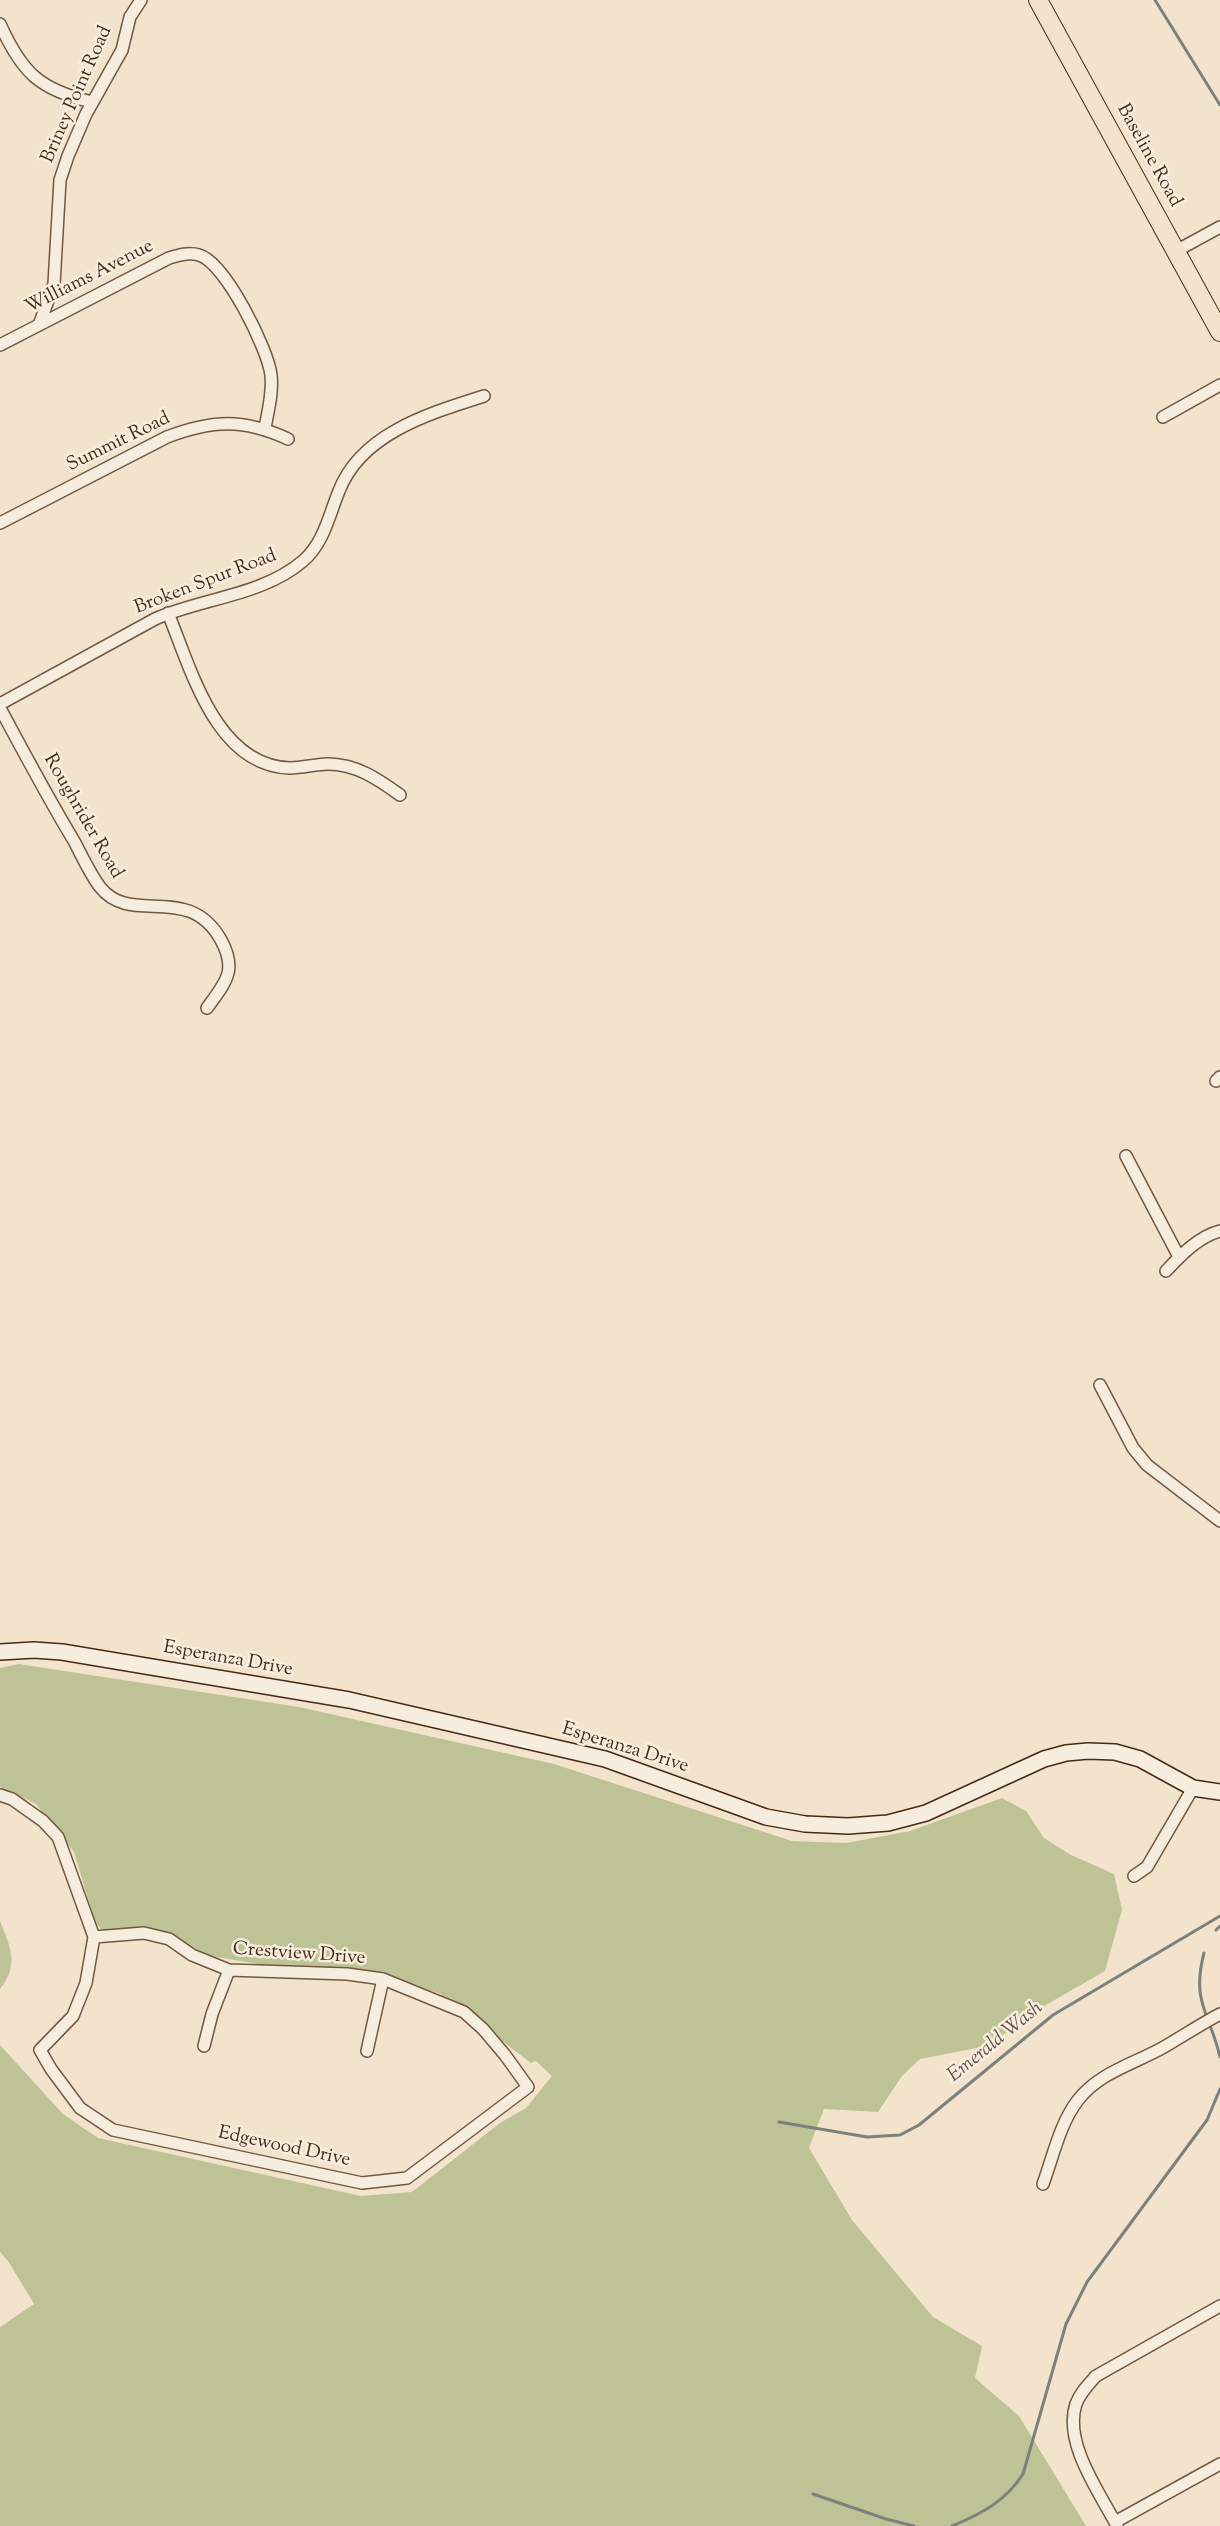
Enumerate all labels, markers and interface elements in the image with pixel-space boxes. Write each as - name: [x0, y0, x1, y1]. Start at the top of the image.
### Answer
- street label: Briney Point Road: [38, 23, 118, 167]
- street label: Baseline Road: [1110, 100, 1186, 212]
- street label: Williams Avenue: [22, 236, 158, 320]
- street label: Summit Road: [64, 408, 174, 478]
- street label: Broken Spur Road: [132, 545, 280, 621]
- street label: Roughrider Road: [37, 751, 127, 883]
- street label: Esperanza Drive: [161, 1637, 295, 1683]
- street label: Esperanza Drive: [559, 1719, 691, 1779]
- street label: Crestview Drive: [232, 1939, 366, 1971]
- water label: Emerald Wash: [943, 1997, 1049, 2089]
- street label: Edgewood Drive: [216, 2123, 352, 2173]

